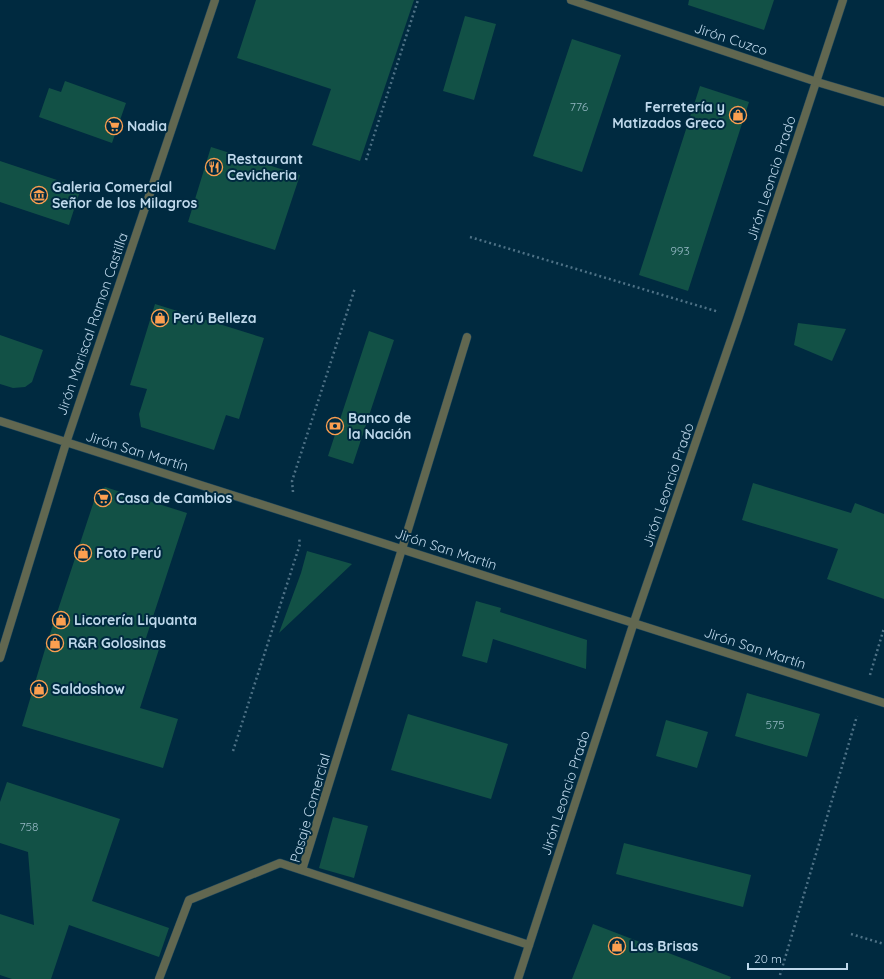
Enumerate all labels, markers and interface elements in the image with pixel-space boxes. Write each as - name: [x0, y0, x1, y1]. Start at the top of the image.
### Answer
- street label: Jirón Cuzco: [692, 19, 770, 59]
- place label: Ferretería y Matizados Greco: [612, 98, 725, 132]
- house number: 776: [570, 99, 589, 114]
- shop icon: Ferretería y Matizados Greco: [728, 105, 748, 125]
- street label: Jirón Leoncio Prado: [742, 113, 800, 243]
- supermarket icon: Nadia: [104, 116, 124, 136]
- place label: Nadia: [127, 117, 167, 135]
- place label: Restaurant Cevicheria: [227, 150, 303, 184]
- restaurant icon: Restaurant Cevicheria: [204, 157, 224, 177]
- place label: Galeria Comercial Señor de los Milagros: [52, 178, 197, 212]
- museum icon: Galeria Comercial Señor de los Milagros: [29, 185, 49, 205]
- street label: Jirón Mariscal Ramon Castilla: [52, 230, 132, 418]
- house number: 993: [670, 243, 690, 258]
- shop icon: Perú Belleza: [150, 308, 170, 328]
- place label: Perú Belleza: [173, 309, 256, 327]
- place label: Banco de la Nación: [348, 409, 411, 443]
- bank icon: Banco de la Nación: [325, 416, 345, 436]
- street label: Jirón Leoncio Prado: [638, 421, 698, 549]
- street label: Jirón San Martín: [84, 427, 190, 475]
- supermarket icon: Casa de Cambios: [93, 488, 113, 508]
- place label: Casa de Cambios: [116, 489, 232, 507]
- street label: Jirón San Martín: [393, 524, 499, 574]
- shop icon: Foto Perú: [73, 543, 93, 563]
- place label: Foto Perú: [96, 544, 162, 562]
- shop icon: Licorería Liquanta: [51, 610, 71, 630]
- place label: Licorería Liquanta: [74, 611, 197, 629]
- street label: Jirón San Martín: [702, 623, 808, 673]
- shop icon: R&R Golosinas: [45, 633, 65, 653]
- place label: R&R Golosinas: [68, 634, 166, 652]
- shop icon: Saldoshow: [29, 679, 49, 699]
- place label: Saldoshow: [52, 680, 125, 698]
- house number: 575: [765, 717, 785, 732]
- street label: Jirón Leoncio Prado: [536, 728, 594, 858]
- street label: Pasaje Comercial: [286, 751, 334, 865]
- house number: 758: [19, 819, 39, 834]
- shop icon: Las Brisas: [607, 936, 627, 956]
- place label: Las Brisas: [630, 937, 699, 955]
- scale bar: [748, 945, 847, 971]
- text: 20 m: [754, 951, 782, 966]

